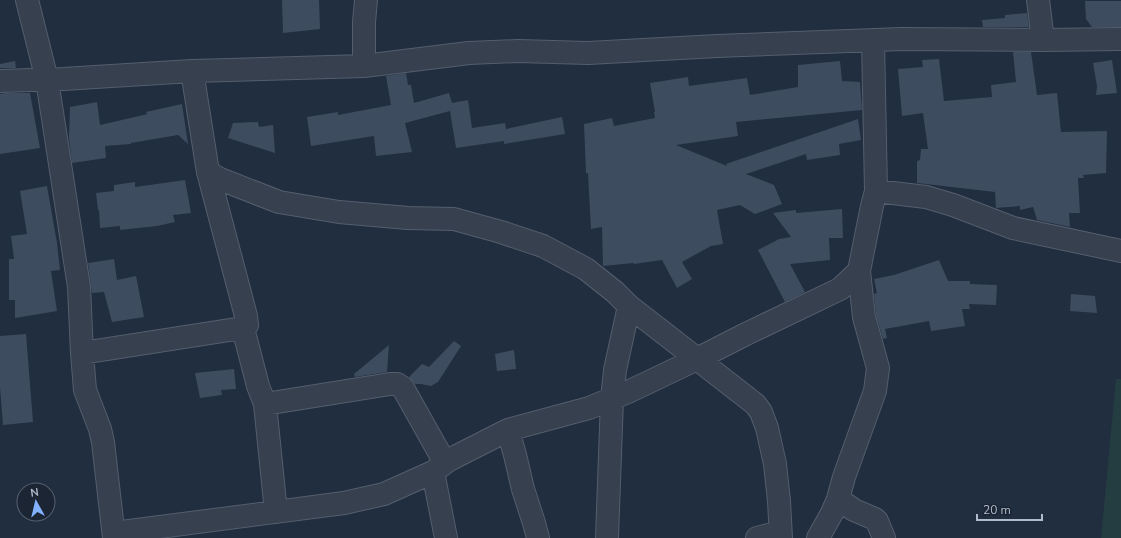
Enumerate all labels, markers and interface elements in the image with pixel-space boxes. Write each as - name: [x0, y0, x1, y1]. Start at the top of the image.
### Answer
- north arrow: [16, 482, 56, 522]
- text: N: [30, 485, 40, 501]
- scale bar: [977, 496, 1042, 522]
- text: 20 m: [983, 502, 1011, 518]

